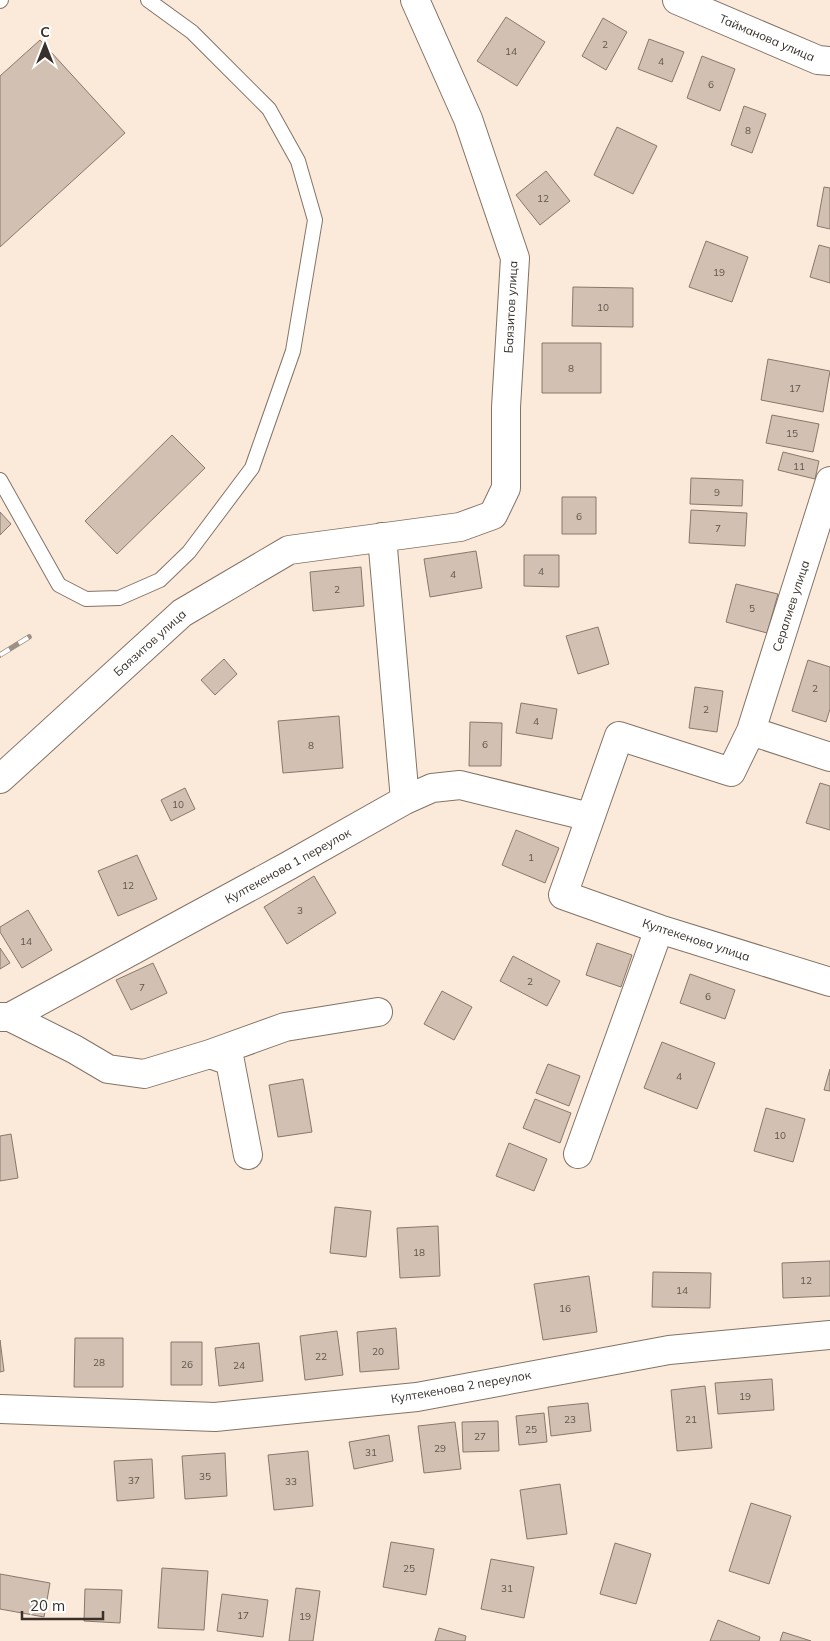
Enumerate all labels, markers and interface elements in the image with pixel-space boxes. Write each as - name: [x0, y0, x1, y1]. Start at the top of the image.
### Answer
- street label: Тайманова улица: [717, 11, 817, 64]
- north arrow: [20, 20, 70, 70]
- text: С: [40, 23, 50, 41]
- house number: 2: [602, 38, 608, 51]
- house number: 14: [505, 45, 517, 58]
- house number: 4: [658, 55, 664, 68]
- house number: 6: [708, 78, 714, 91]
- house number: 8: [745, 124, 751, 137]
- house number: 12: [537, 192, 549, 205]
- street label: Баязитов улица: [501, 260, 520, 354]
- house number: 19: [713, 266, 725, 279]
- house number: 10: [597, 301, 609, 314]
- house number: 8: [568, 362, 574, 375]
- house number: 17: [789, 382, 801, 395]
- house number: 15: [786, 427, 798, 440]
- house number: 11: [793, 460, 805, 473]
- house number: 9: [714, 486, 720, 499]
- house number: 6: [576, 510, 582, 523]
- house number: 7: [715, 522, 721, 535]
- street label: Сералиев улица: [769, 558, 812, 653]
- house number: 4: [538, 565, 544, 578]
- house number: 4: [450, 568, 456, 581]
- house number: 2: [334, 583, 340, 596]
- house number: 5: [749, 602, 755, 615]
- street label: Баязитов улица: [110, 606, 189, 679]
- house number: 2: [812, 682, 818, 695]
- house number: 2: [703, 703, 709, 716]
- house number: 4: [533, 715, 539, 728]
- house number: 6: [482, 738, 488, 751]
- house number: 8: [308, 739, 314, 752]
- house number: 10: [172, 798, 184, 811]
- street label: Култекенова 1 переулок: [222, 824, 354, 907]
- house number: 1: [528, 851, 534, 864]
- house number: 12: [122, 879, 134, 892]
- house number: 3: [297, 904, 303, 917]
- street label: Култекенова улица: [640, 915, 752, 964]
- house number: 14: [20, 935, 32, 948]
- house number: 2: [527, 975, 533, 988]
- house number: 7: [139, 981, 145, 994]
- house number: 6: [705, 990, 711, 1003]
- house number: 4: [676, 1070, 682, 1083]
- house number: 10: [774, 1129, 786, 1142]
- house number: 18: [413, 1246, 425, 1259]
- house number: 12: [800, 1274, 812, 1287]
- house number: 14: [676, 1284, 688, 1297]
- house number: 16: [559, 1302, 571, 1315]
- house number: 20: [372, 1345, 384, 1358]
- house number: 22: [315, 1350, 327, 1363]
- house number: 28: [93, 1356, 105, 1369]
- house number: 26: [181, 1358, 193, 1371]
- house number: 24: [233, 1359, 245, 1372]
- street label: Култекенова 2 переулок: [390, 1367, 533, 1406]
- house number: 19: [739, 1390, 751, 1403]
- house number: 23: [564, 1413, 576, 1426]
- house number: 21: [685, 1413, 697, 1426]
- house number: 25: [525, 1423, 537, 1436]
- house number: 27: [474, 1430, 486, 1443]
- house number: 29: [434, 1442, 446, 1455]
- house number: 31: [365, 1446, 377, 1459]
- house number: 35: [199, 1470, 211, 1483]
- house number: 37: [128, 1474, 140, 1487]
- house number: 33: [285, 1475, 297, 1488]
- house number: 25: [403, 1562, 415, 1575]
- house number: 31: [501, 1582, 513, 1595]
- scale bar: [22, 1588, 104, 1620]
- text: 20 m: [30, 1596, 65, 1615]
- house number: 17: [237, 1609, 249, 1622]
- house number: 19: [299, 1610, 311, 1623]

